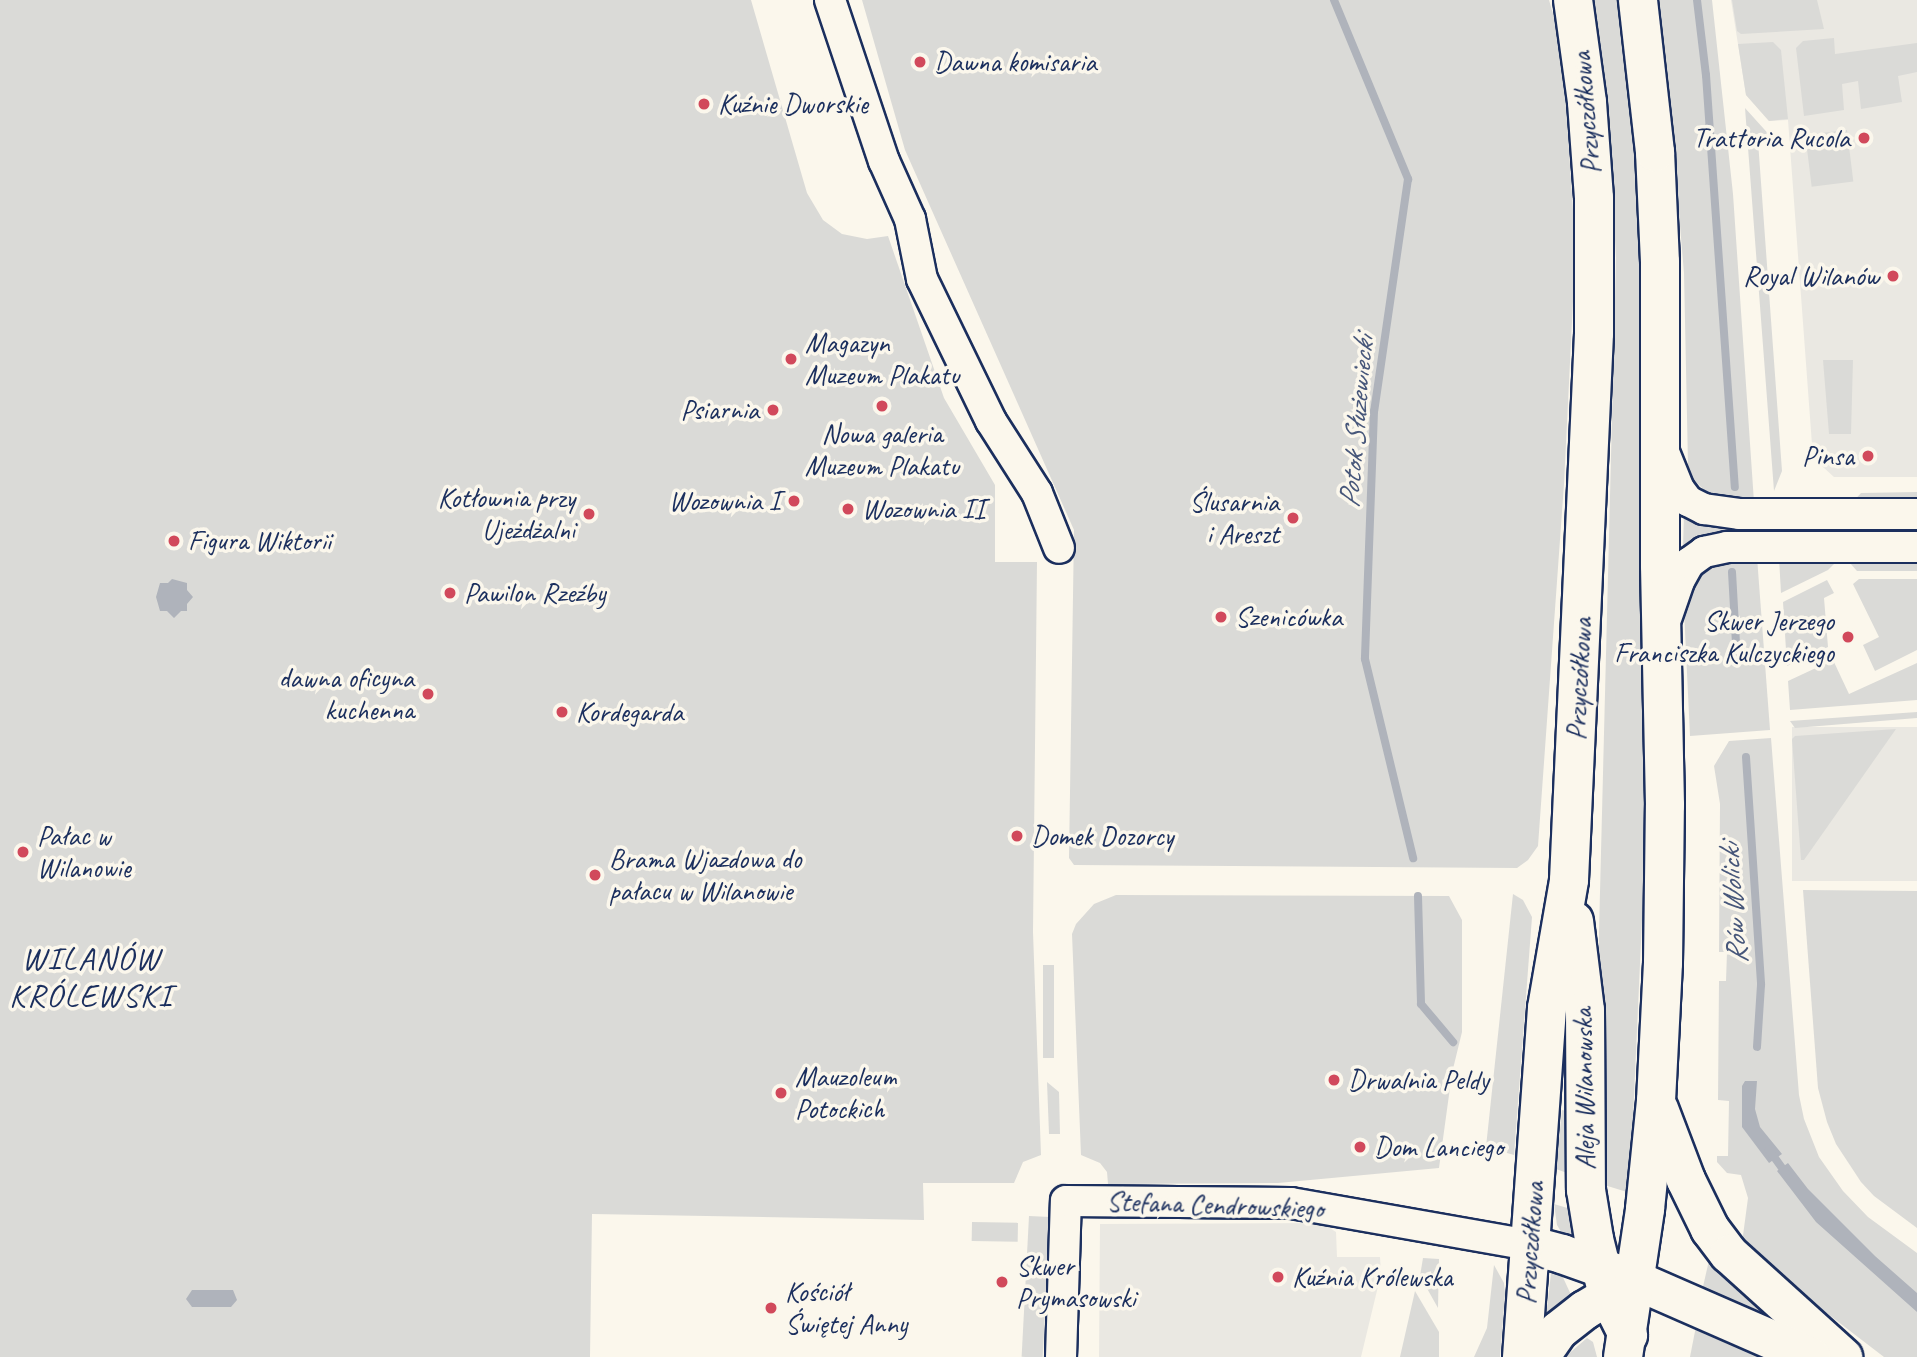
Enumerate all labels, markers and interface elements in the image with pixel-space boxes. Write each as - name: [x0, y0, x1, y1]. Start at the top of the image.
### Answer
- place label: Dawna komisaria: [934, 45, 1098, 79]
- street label: Przyczółkowa: [1564, 51, 1608, 175]
- marker: Dawna komisaria: [912, 54, 928, 70]
- place label: Kuźnie Dworskie: [718, 87, 868, 121]
- marker: Kuźnie Dworskie: [696, 96, 712, 112]
- place label: Trattoria Rucola: [1694, 121, 1850, 155]
- marker: Trattoria Rucola: [1856, 130, 1872, 146]
- place label: Royal Wilanów: [1743, 259, 1879, 293]
- marker: Royal Wilanów: [1885, 268, 1901, 284]
- place label: Magazyn Muzeum Plakatu: [805, 326, 960, 392]
- water label: Potok Służewiecki: [1331, 335, 1381, 509]
- marker: Magazyn Muzeum Plakatu: [783, 351, 799, 367]
- place label: Psiarnia: [680, 393, 759, 427]
- marker: Nowa galeria Muzeum Plakatu: [874, 398, 890, 414]
- marker: Psiarnia: [765, 402, 781, 418]
- place label: Nowa galeria Muzeum Plakatu: [805, 417, 959, 483]
- place label: Pinsa: [1802, 439, 1854, 473]
- marker: Pinsa: [1860, 448, 1876, 464]
- place label: Kotłownia przy Ujeżdżalni: [438, 481, 575, 547]
- place label: Wozownia I: [669, 484, 780, 518]
- place label: Ślusarnia i Areszt: [1189, 485, 1279, 551]
- place label: Wozownia II: [862, 492, 985, 526]
- marker: Wozownia I: [786, 493, 802, 509]
- marker: Wozownia II: [840, 501, 856, 517]
- marker: Kotłownia przy Ujeżdżalni: [581, 506, 597, 522]
- marker: Ślusarnia i Areszt: [1285, 510, 1301, 526]
- place label: Figura Wiktorii: [188, 524, 331, 558]
- marker: Figura Wiktorii: [166, 533, 182, 549]
- place label: Pawilon Rzeźby: [464, 576, 606, 610]
- marker: Pawilon Rzeźby: [442, 585, 458, 601]
- place label: Szenicówka: [1235, 600, 1342, 634]
- place label: Skwer Jerzego Franciszka Kulczyckiego: [1614, 604, 1834, 670]
- marker: Szenicówka: [1213, 609, 1229, 625]
- street label: Przyczółkowa: [1559, 617, 1599, 741]
- marker: Skwer Jerzego Franciszka Kulczyckiego: [1840, 629, 1856, 645]
- place label: dawna oficyna kuchenna: [280, 661, 414, 727]
- marker: dawna oficyna kuchenna: [420, 686, 436, 702]
- place label: Kordegarda: [576, 695, 683, 729]
- marker: Kordegarda: [554, 704, 570, 720]
- place label: Pałac w Wilanowie: [37, 819, 130, 885]
- place label: Domek Dozorcy: [1031, 819, 1174, 853]
- marker: Domek Dozorcy: [1009, 828, 1025, 844]
- place label: Brama Wjazdowa do pałacu w Wilanowie: [609, 842, 803, 908]
- water label: Rów Wolicki: [1711, 843, 1755, 965]
- marker: Pałac w Wilanowie: [15, 844, 31, 860]
- marker: Brama Wjazdowa do pałacu w Wilanowie: [587, 867, 603, 883]
- district label: WILANÓW KRÓLEWSKI: [11, 941, 171, 1016]
- street label: Aleja Wilanowska: [1566, 1007, 1602, 1171]
- place label: Mauzoleum Potockich: [795, 1060, 896, 1126]
- place label: Drwalnia Peldy: [1348, 1063, 1489, 1097]
- marker: Drwalnia Peldy: [1326, 1072, 1342, 1088]
- marker: Mauzoleum Potockich: [773, 1085, 789, 1101]
- place label: Dom Lanciego: [1374, 1130, 1504, 1164]
- marker: Dom Lanciego: [1352, 1139, 1368, 1155]
- street label: Przyczółkowa: [1509, 1181, 1551, 1305]
- street label: Stefana Cendrowskiego: [1106, 1184, 1324, 1226]
- place label: Skwer Prymasowski: [1016, 1249, 1135, 1315]
- place label: Kuźnia Królewska: [1292, 1260, 1452, 1294]
- marker: Kuźnia Królewska: [1270, 1269, 1286, 1285]
- marker: Skwer Prymasowski: [994, 1274, 1010, 1290]
- place label: Kościół Świętej Anny: [785, 1275, 907, 1341]
- marker: Kościół Świętej Anny: [763, 1300, 779, 1316]

